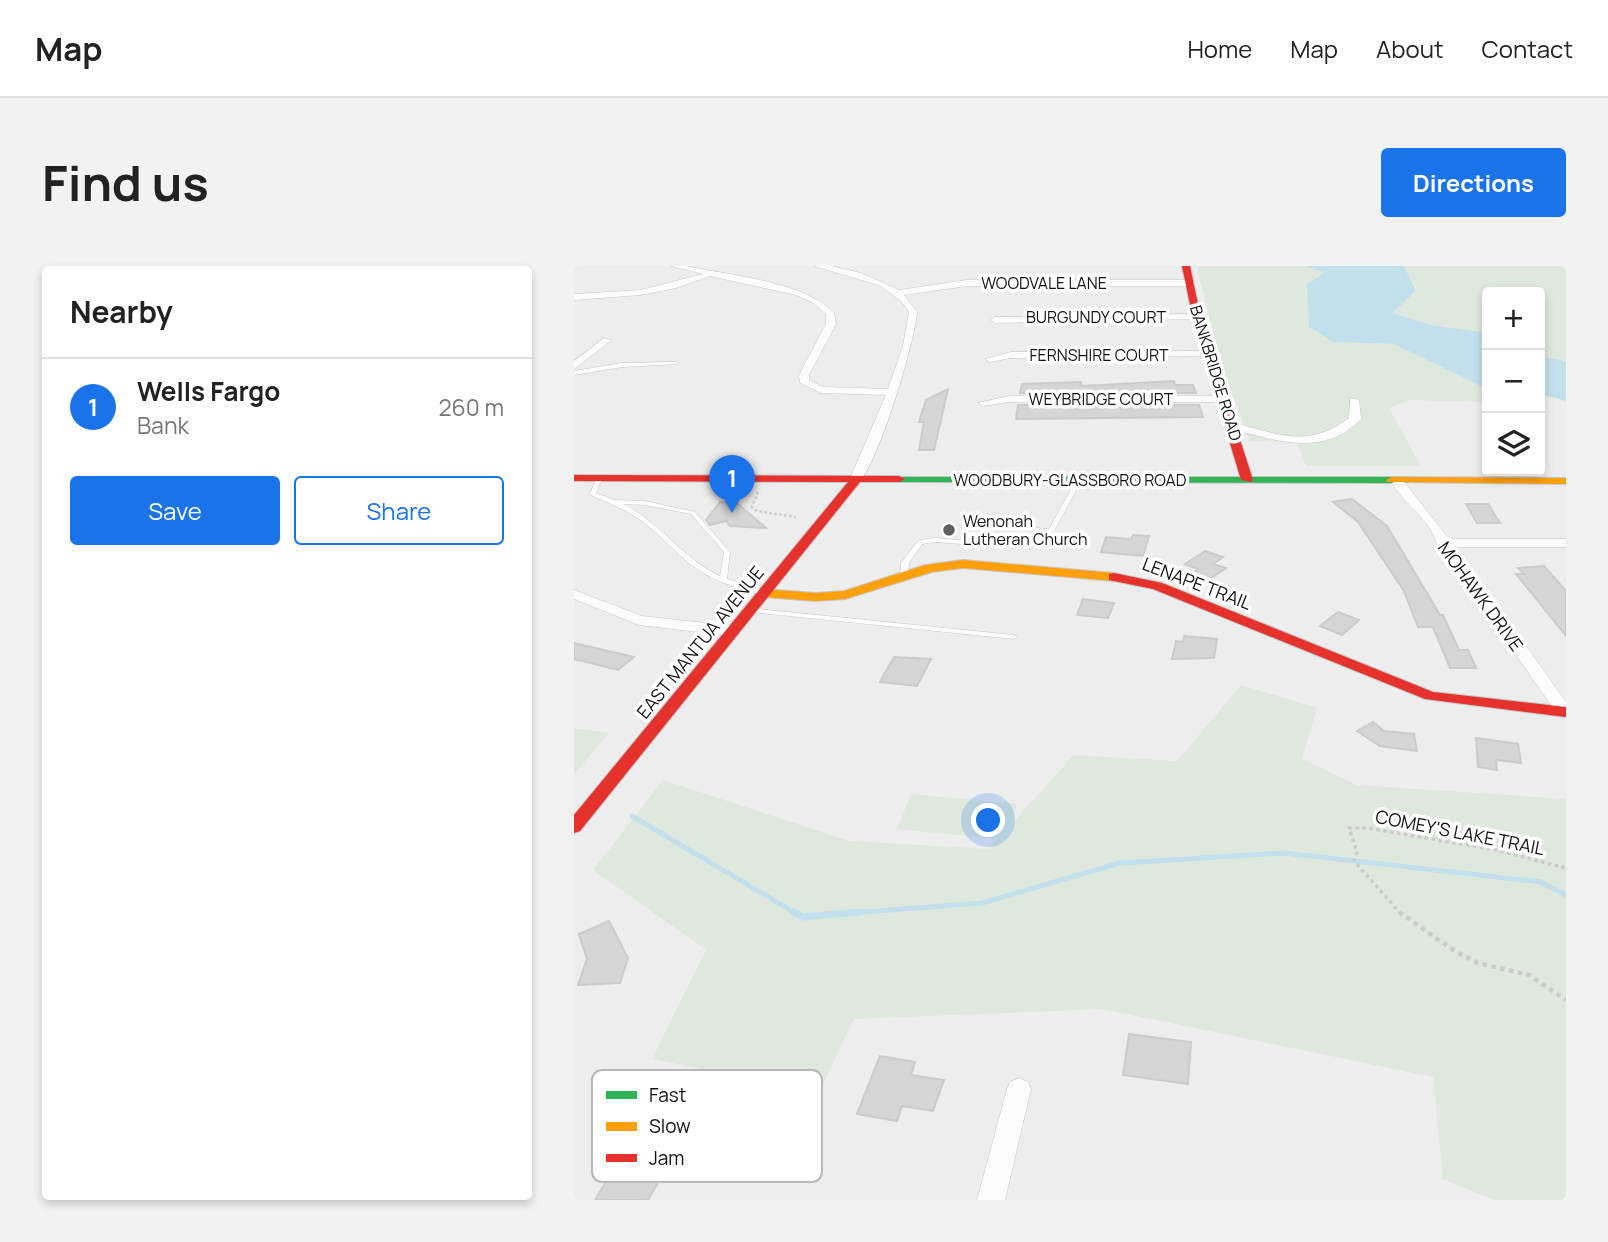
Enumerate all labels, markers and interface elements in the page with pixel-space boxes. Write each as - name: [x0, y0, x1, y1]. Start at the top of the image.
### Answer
- text: Map: [35, 26, 103, 71]
- text: Home: [1187, 32, 1252, 65]
- text: Map: [1290, 32, 1338, 65]
- text: About: [1376, 32, 1444, 65]
- text: Contact: [1482, 32, 1573, 65]
- button: Directions: [1381, 148, 1566, 217]
- text: Find us: [42, 149, 209, 216]
- street label: WOODVALE LANE: [981, 272, 1107, 294]
- map controls: [1482, 287, 1545, 476]
- button: +: [1482, 287, 1545, 350]
- text: Nearby: [70, 291, 173, 332]
- street label: BANKBRIDGE ROAD: [1185, 303, 1247, 444]
- street label: BURGUNDY COURT: [1026, 306, 1167, 328]
- street label: FERNSHIRE COURT: [1029, 344, 1169, 366]
- button: −: [1482, 350, 1545, 413]
- text: Wells Fargo: [137, 373, 280, 409]
- street label: WEYBRIDGE COURT: [1029, 388, 1174, 410]
- text: 1: [88, 391, 98, 423]
- text: 260 m: [438, 391, 504, 423]
- text: Bank: [137, 409, 189, 441]
- button: layers: [1482, 413, 1545, 476]
- pin: 1: [709, 455, 755, 513]
- street label: WOODBURY-GLASSBORO ROAD: [954, 469, 1187, 491]
- button: Save: [70, 476, 280, 545]
- button: Share: [294, 476, 504, 545]
- place label: Wenonah Lutheran Church: [963, 510, 1087, 550]
- marker: Wenonah Lutheran Church: [941, 522, 957, 538]
- street label: MOHAWK DRIVE: [1433, 536, 1529, 656]
- street label: LENAPE TRAIL: [1139, 551, 1255, 615]
- street label: EAST MANTUA AVENUE: [631, 561, 769, 723]
- your location: [971, 803, 1005, 837]
- street label: COMEY'S LAKE TRAIL: [1374, 804, 1546, 860]
- legend: [592, 1070, 822, 1182]
- text: Fast: [649, 1082, 686, 1108]
- text: Slow: [649, 1113, 691, 1139]
- text: Jam: [649, 1145, 684, 1171]

